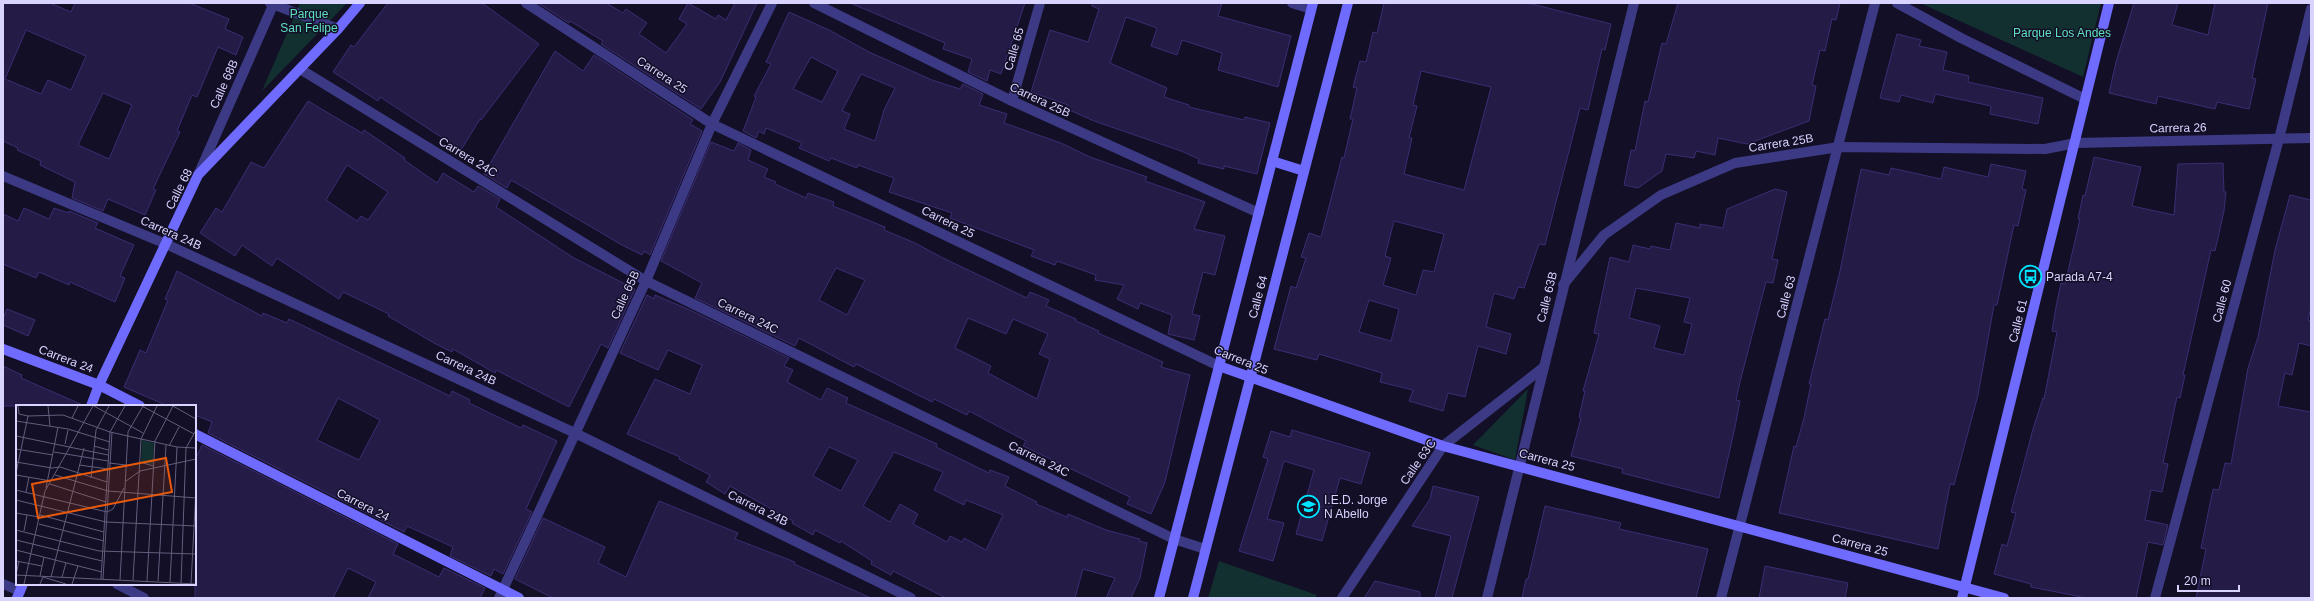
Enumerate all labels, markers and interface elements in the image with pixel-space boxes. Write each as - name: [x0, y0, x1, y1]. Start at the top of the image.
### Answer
- park label: Parque San Felipe: [280, 7, 338, 35]
- street label: Calle 65: [1001, 26, 1027, 72]
- park label: Parque Los Andes: [2013, 26, 2111, 40]
- street label: Carrera 25: [634, 54, 690, 97]
- street label: Calle 68B: [207, 57, 241, 111]
- street label: Carrera 25B: [1007, 80, 1073, 120]
- street label: Carrera 26: [2149, 120, 2207, 135]
- street label: Carrera 25B: [1748, 131, 1814, 155]
- street label: Carrera 24C: [436, 134, 500, 180]
- street label: Calle 68: [163, 166, 195, 212]
- street label: Carrera 25: [919, 203, 977, 241]
- street label: Carrera 24B: [138, 213, 204, 253]
- bus stop icon: Parada A7-4: [2017, 264, 2043, 290]
- street label: Calle 65B: [608, 268, 642, 322]
- street label: Calle 63B: [1534, 270, 1560, 324]
- place label: Parada A7-4: [2046, 270, 2113, 284]
- street label: Calle 64: [1246, 274, 1271, 320]
- street label: Calle 63: [1774, 274, 1799, 320]
- street label: Calle 60: [2210, 278, 2235, 324]
- street label: Carrera 24C: [715, 295, 781, 337]
- street label: Calle 61: [2006, 298, 2030, 344]
- street label: Carrera 24: [37, 342, 96, 376]
- street label: Carrera 25: [1212, 343, 1271, 377]
- street label: Carrera 24B: [433, 348, 499, 388]
- inset map: [16, 405, 196, 585]
- street label: Calle 63C: [1397, 436, 1439, 488]
- street label: Carrera 24C: [1006, 438, 1072, 480]
- street label: Carrera 25: [1517, 446, 1577, 474]
- street label: Carrera 24: [334, 486, 392, 524]
- street label: Carrera 24B: [726, 487, 790, 529]
- place label: I.E.D. Jorge N Abello: [1324, 493, 1388, 521]
- school or university icon: I.E.D. Jorge N Abello: [1296, 494, 1322, 520]
- street label: Carrera 25: [1830, 531, 1890, 559]
- scale bar: [2178, 567, 2239, 593]
- text: 20 m: [2184, 574, 2211, 588]

